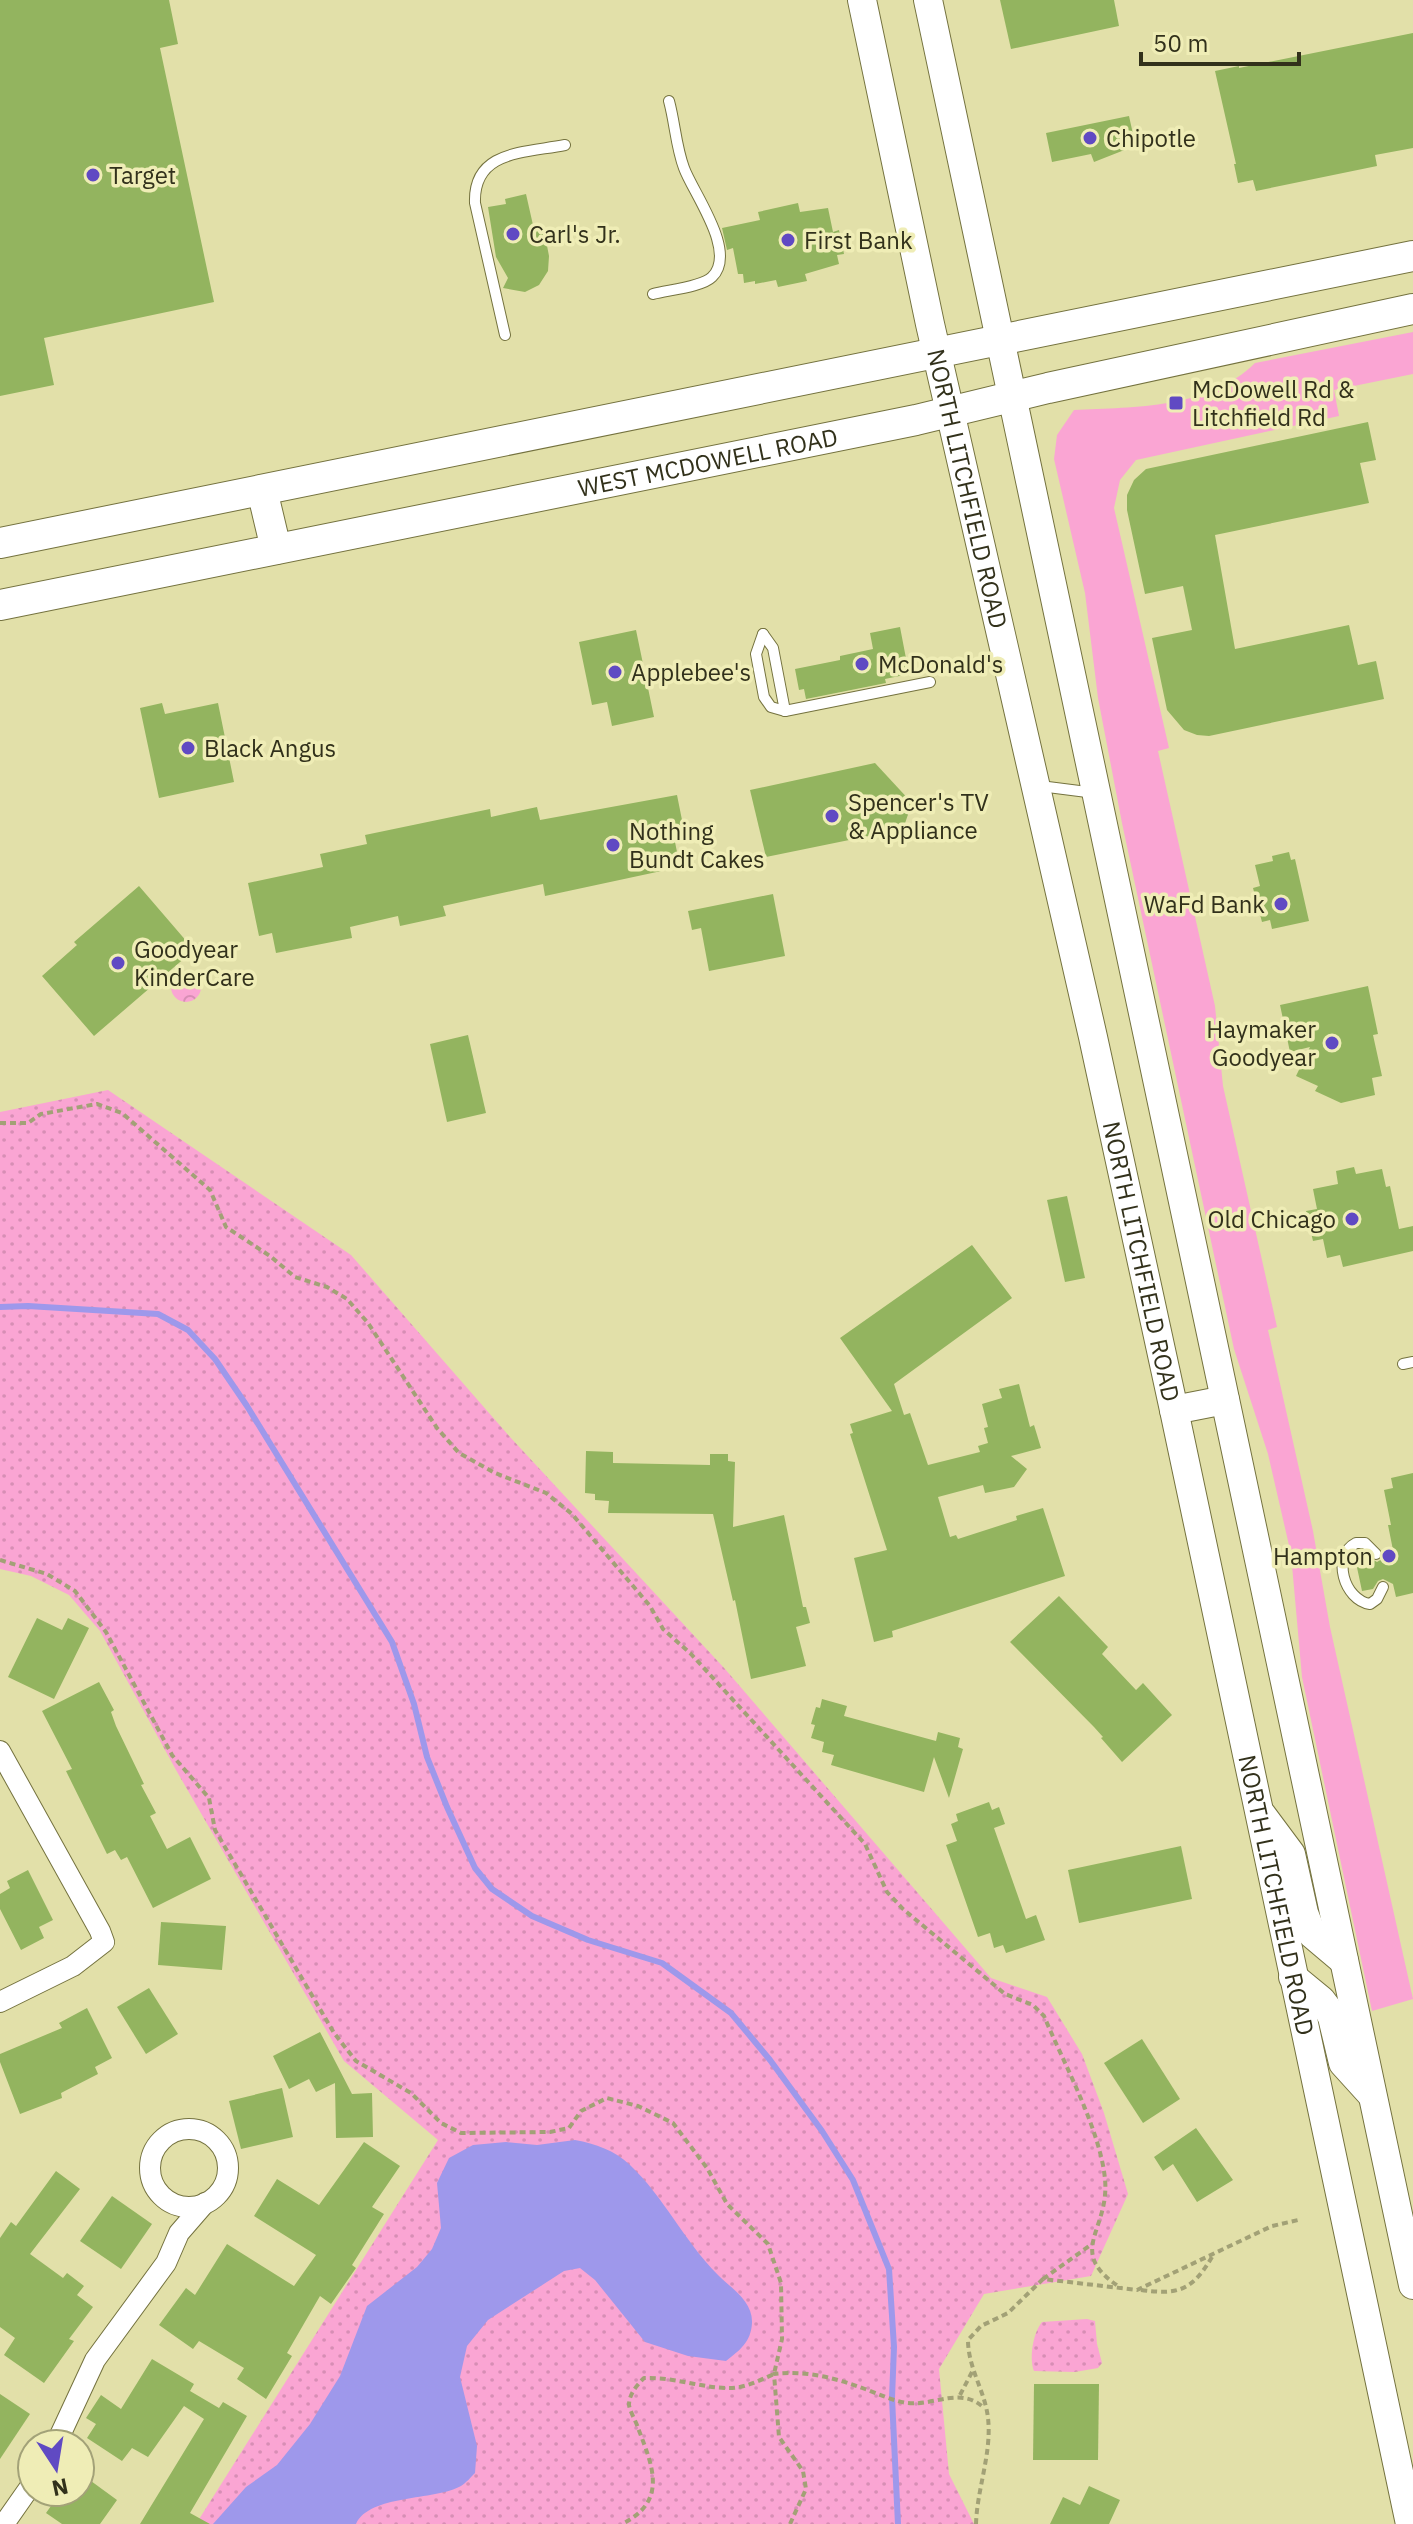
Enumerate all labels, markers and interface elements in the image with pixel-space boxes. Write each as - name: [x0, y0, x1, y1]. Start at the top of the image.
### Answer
- scale bar: [1141, 16, 1299, 66]
- text: 50 m: [1153, 27, 1208, 59]
- place label: Chipotle: [1106, 122, 1196, 154]
- marker: Chipotle: [1081, 129, 1099, 147]
- place label: Target: [109, 159, 176, 191]
- marker: Target: [84, 166, 102, 184]
- place label: Carl's Jr.: [529, 218, 621, 250]
- place label: First Bank: [804, 224, 913, 256]
- marker: Carl's Jr.: [504, 225, 522, 243]
- marker: First Bank: [779, 231, 797, 249]
- street label: NORTH LITCHFIELD ROAD: [920, 346, 1015, 632]
- place label: McDowell Rd & Litchfield Rd: [1192, 373, 1355, 433]
- marker: McDowell Rd & Litchfield Rd: [1167, 394, 1185, 412]
- street label: WEST MCDOWELL ROAD: [575, 420, 840, 504]
- place label: McDonald's: [878, 648, 1004, 680]
- marker: McDonald's: [853, 655, 871, 673]
- place label: Applebee's: [631, 656, 751, 688]
- marker: Applebee's: [606, 663, 624, 681]
- place label: Black Angus: [204, 732, 336, 764]
- marker: Black Angus: [179, 739, 197, 757]
- place label: Spencer's TV & Appliance: [848, 786, 989, 846]
- marker: Spencer's TV & Appliance: [823, 807, 841, 825]
- place label: Nothing Bundt Cakes: [629, 815, 765, 875]
- marker: Nothing Bundt Cakes: [604, 836, 622, 854]
- place label: WaFd Bank: [1144, 888, 1265, 920]
- marker: WaFd Bank: [1272, 895, 1290, 913]
- place label: Goodyear KinderCare: [134, 933, 255, 993]
- marker: Goodyear KinderCare: [109, 954, 127, 972]
- place label: Haymaker Goodyear: [1206, 1013, 1316, 1073]
- marker: Haymaker Goodyear: [1323, 1034, 1341, 1052]
- street label: NORTH LITCHFIELD ROAD: [1096, 1118, 1188, 1404]
- place label: Old Chicago: [1208, 1203, 1336, 1235]
- marker: Old Chicago: [1343, 1210, 1361, 1228]
- place label: Hampton: [1273, 1540, 1373, 1572]
- marker: Hampton: [1380, 1547, 1398, 1565]
- street label: NORTH LITCHFIELD ROAD: [1231, 1752, 1322, 2038]
- north arrow: [16, 2428, 96, 2508]
- text: N: [49, 2472, 71, 2504]

